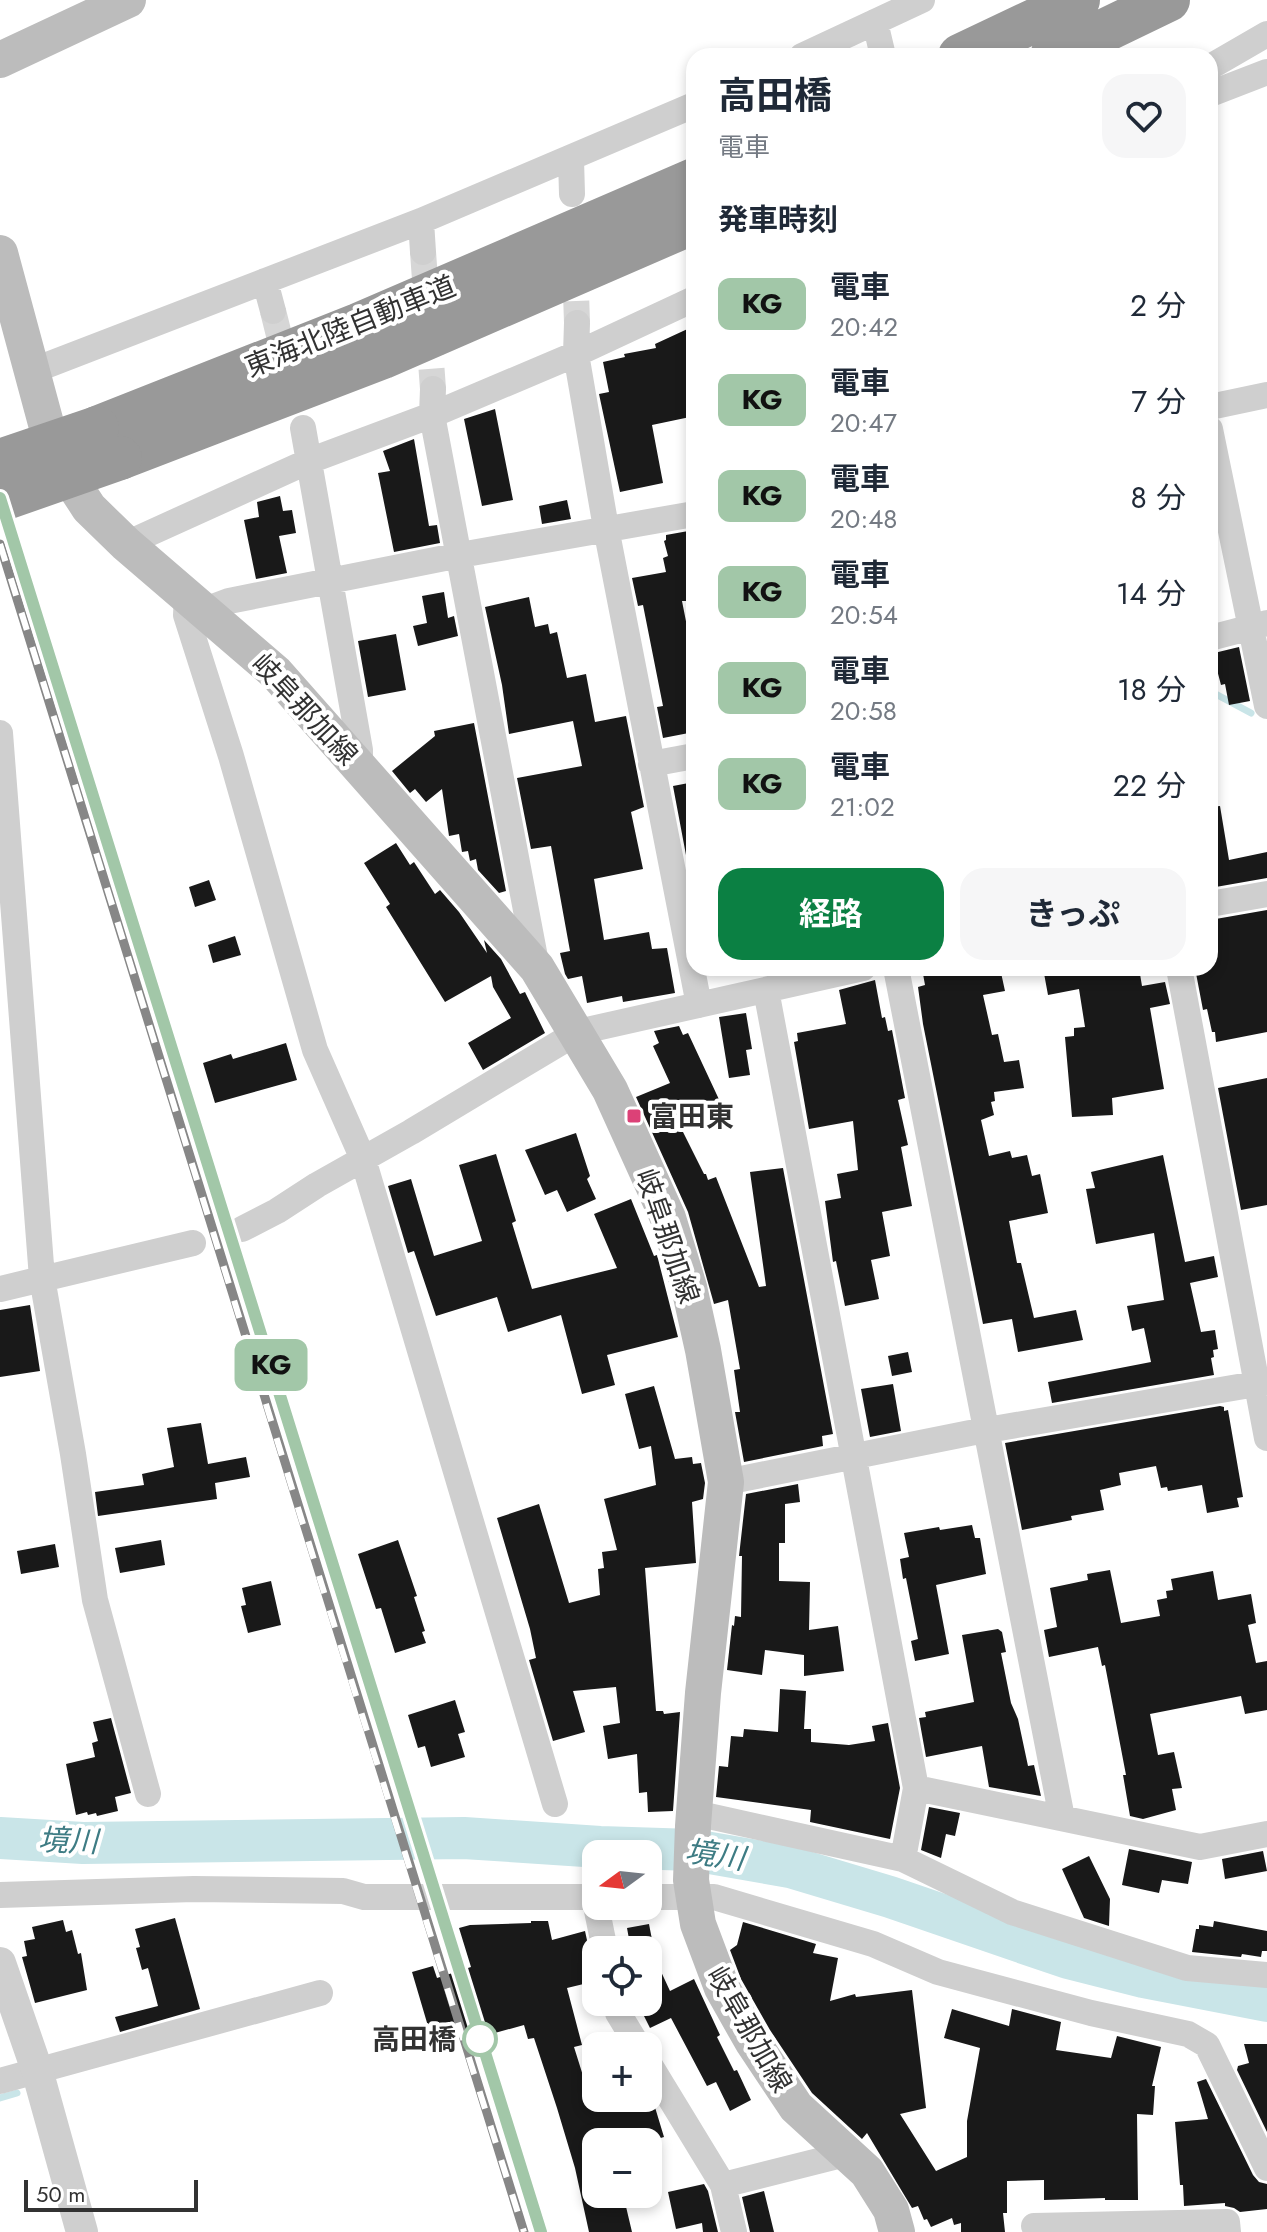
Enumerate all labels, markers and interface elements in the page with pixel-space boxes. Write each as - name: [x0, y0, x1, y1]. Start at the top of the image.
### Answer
- text: 高田橋: [718, 68, 832, 123]
- button: heart: [1102, 74, 1186, 158]
- text: 電車: [718, 128, 770, 166]
- text: 発車時刻: [718, 198, 838, 241]
- street label: 東海北陸自動車道: [239, 265, 462, 387]
- text: 電車: [830, 265, 890, 308]
- text: KG: [742, 283, 782, 324]
- text: 2 分: [1130, 284, 1186, 327]
- text: 20:42: [830, 308, 898, 346]
- text: 電車: [830, 361, 890, 404]
- text: KG: [742, 379, 782, 420]
- text: 7 分: [1131, 380, 1186, 423]
- text: 20:47: [830, 404, 897, 442]
- text: 電車: [830, 457, 890, 500]
- text: KG: [742, 475, 782, 516]
- text: 8 分: [1131, 476, 1186, 519]
- text: 20:48: [830, 500, 898, 538]
- text: 電車: [830, 553, 890, 596]
- text: KG: [742, 571, 782, 612]
- text: 14 分: [1116, 572, 1186, 615]
- text: 20:54: [830, 596, 898, 634]
- street label: 岐阜那加線: [242, 644, 367, 775]
- text: 電車: [830, 649, 890, 692]
- text: KG: [742, 667, 782, 708]
- text: 18 分: [1117, 668, 1186, 711]
- text: 20:58: [830, 692, 897, 730]
- text: 電車: [830, 745, 890, 788]
- text: KG: [742, 763, 782, 804]
- text: 22 分: [1113, 764, 1186, 807]
- text: 21:02: [830, 788, 895, 826]
- button: 経路: [718, 868, 944, 960]
- button: きっぷ: [960, 868, 1186, 960]
- place label: 富田東: [650, 1096, 734, 1137]
- marker: 富田東: [625, 1107, 643, 1125]
- street label: 岐阜那加線: [625, 1163, 710, 1309]
- line badge: KG: [235, 1339, 307, 1391]
- text: KG: [251, 1344, 291, 1385]
- water label: 境川: [37, 1818, 102, 1863]
- water label: 境川: [682, 1829, 751, 1880]
- north arrow: [582, 1840, 662, 1920]
- map controls: [582, 1840, 662, 2208]
- button: locate: [582, 1936, 662, 2016]
- street label: 岐阜那加線: [697, 1958, 802, 2100]
- place label: 高田橋: [372, 2019, 456, 2060]
- marker: 高田橋: [463, 2022, 497, 2056]
- button: +: [582, 2032, 662, 2112]
- button: −: [582, 2128, 662, 2208]
- scale bar: [24, 2176, 198, 2212]
- text: 50 m: [36, 2178, 85, 2210]

